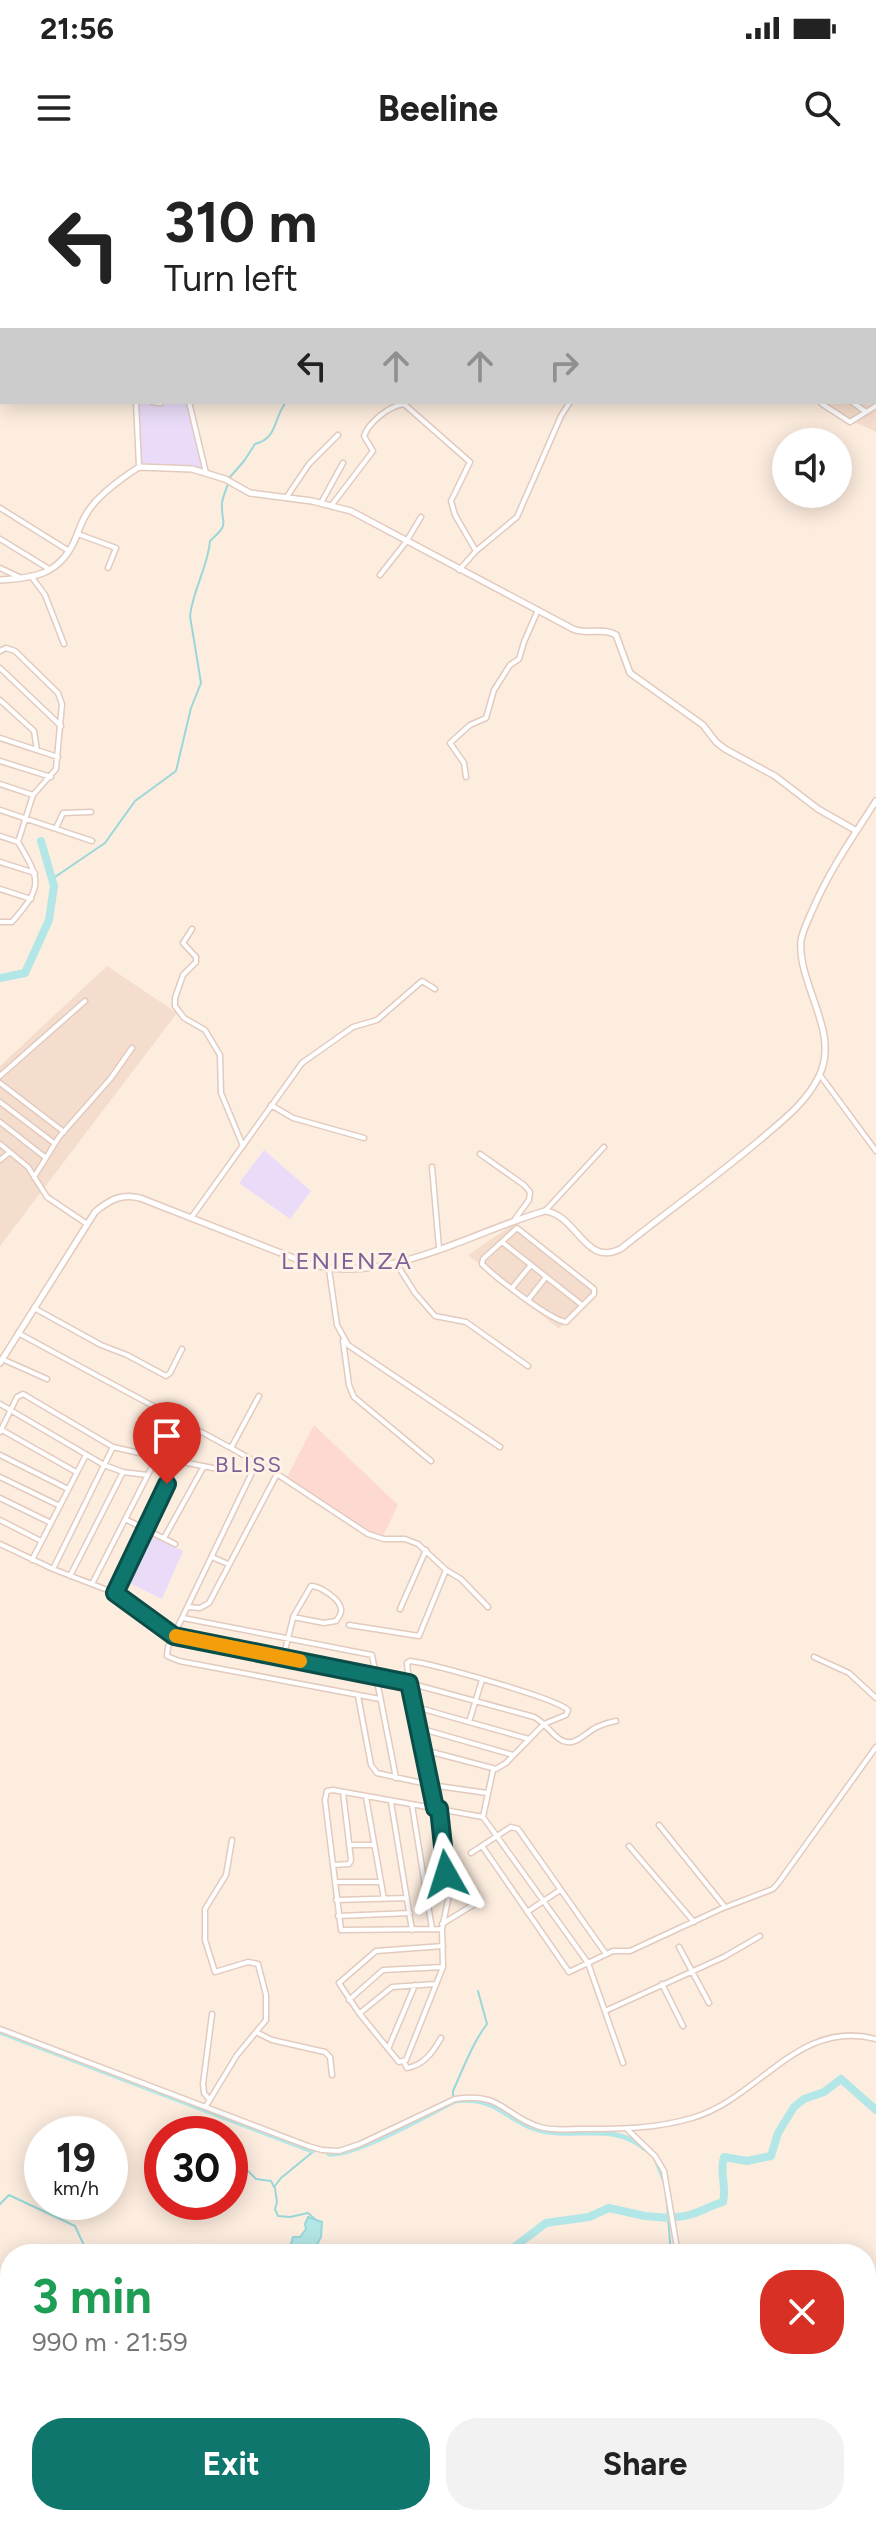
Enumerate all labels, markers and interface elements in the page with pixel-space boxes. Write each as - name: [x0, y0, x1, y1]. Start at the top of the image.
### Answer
- text: 21:56: [40, 10, 114, 47]
- icon: menu: [32, 86, 76, 130]
- icon: search: [800, 86, 844, 130]
- text: Beeline: [378, 87, 498, 130]
- text: 310 m: [164, 189, 317, 256]
- icon: left: [32, 192, 136, 296]
- text: Turn left: [164, 257, 298, 300]
- icon: left: [290, 344, 334, 388]
- icon: ahead: [374, 344, 418, 388]
- icon: ahead: [458, 344, 502, 388]
- icon: right: [542, 344, 586, 388]
- map controls: [772, 428, 852, 508]
- button: sound: [772, 428, 852, 508]
- district label: LENIENZA: [281, 1246, 413, 1275]
- pin: [133, 1402, 201, 1484]
- icon: arrive: [145, 1414, 189, 1458]
- district label: BLISS: [215, 1451, 283, 1478]
- position arrow: [404, 1832, 488, 1916]
- speed limit sign: 30: [144, 2116, 248, 2220]
- text: 19: [56, 2134, 96, 2182]
- text: km/h: [53, 2176, 99, 2200]
- text: 3 min: [32, 2267, 152, 2325]
- button: close: [760, 2270, 844, 2354]
- text: 990 m · 21:59: [32, 2326, 188, 2358]
- button: Exit: [32, 2418, 430, 2510]
- button: Share: [446, 2418, 844, 2510]

